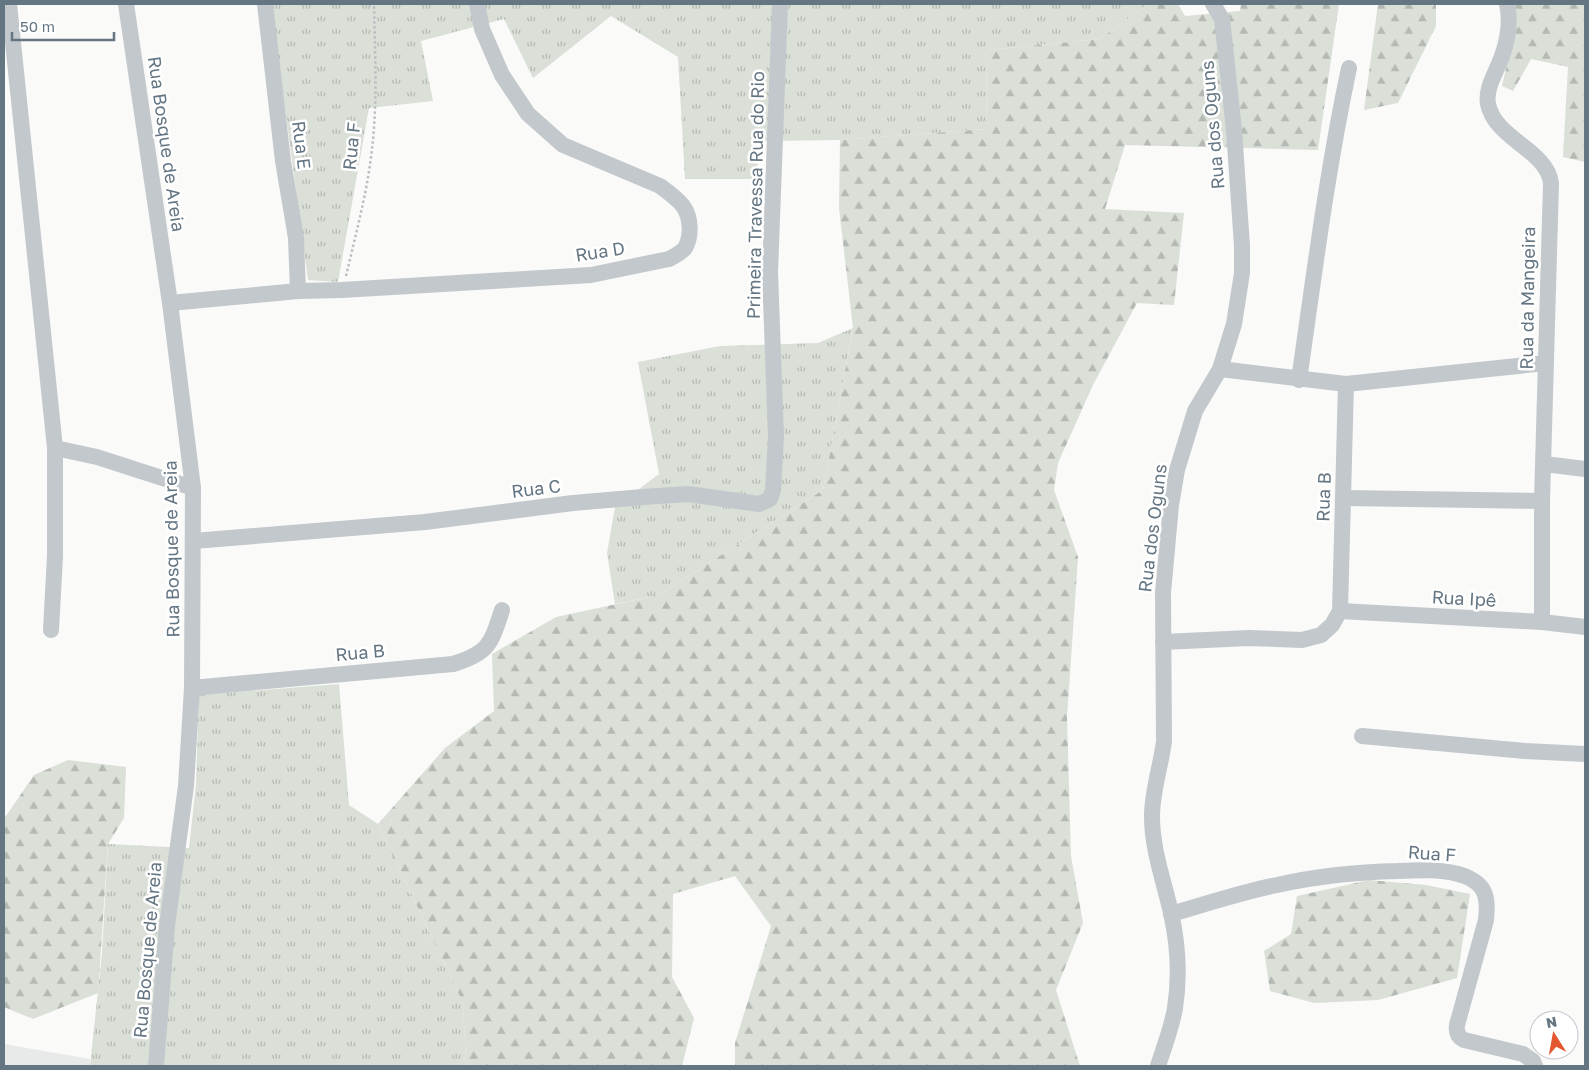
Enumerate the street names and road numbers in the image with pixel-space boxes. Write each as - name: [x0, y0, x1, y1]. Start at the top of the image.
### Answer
- street label: Rua Bosque de Areia: [144, 55, 190, 233]
- street label: Rua dos Oguns: [1195, 60, 1229, 190]
- street label: Primeira Travessa Rua do Rio: [742, 71, 768, 319]
- street label: Rua E: [288, 120, 316, 170]
- street label: Rua F: [338, 121, 364, 171]
- street label: Rua da Mangeira: [1515, 226, 1539, 370]
- street label: Rua D: [574, 236, 626, 266]
- street label: Rua Bosque de Areia: [158, 460, 184, 638]
- street label: Rua dos Oguns: [1133, 463, 1171, 593]
- street label: Rua B: [1311, 472, 1335, 522]
- street label: Rua C: [510, 474, 562, 502]
- street label: Rua Ipê: [1431, 585, 1497, 611]
- street label: Rua B: [334, 639, 386, 665]
- street label: Rua F: [1407, 840, 1457, 866]
- street label: Rua Bosque de Areia: [128, 861, 166, 1039]

